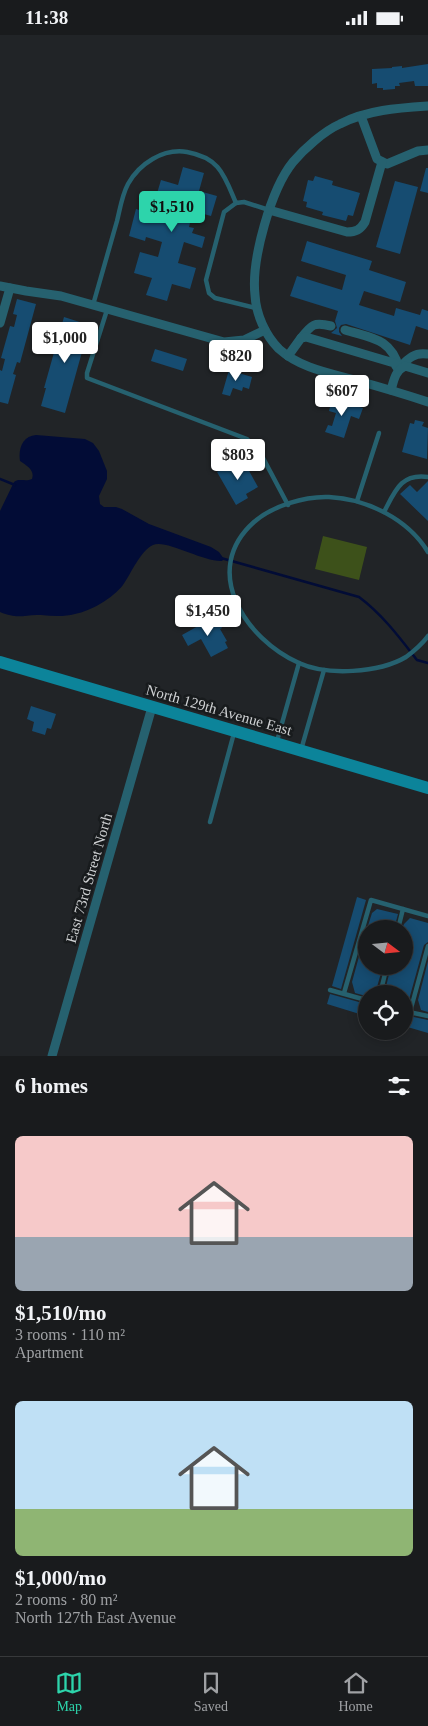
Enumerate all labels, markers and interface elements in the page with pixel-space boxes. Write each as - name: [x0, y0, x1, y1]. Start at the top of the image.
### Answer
- text: 11:38: [25, 7, 68, 28]
- pin: $1,510: [131, 191, 213, 233]
- text: $1,510: [150, 198, 194, 215]
- pin: $1,000: [24, 321, 106, 364]
- text: $1,000: [43, 329, 87, 346]
- pin: $820: [206, 339, 266, 382]
- text: $820: [220, 347, 252, 364]
- pin: $607: [312, 375, 372, 417]
- text: $607: [326, 382, 358, 399]
- pin: $803: [208, 439, 268, 481]
- text: $803: [222, 446, 254, 463]
- pin: $1,450: [167, 595, 249, 637]
- text: $1,450: [186, 602, 230, 619]
- street label: North 129th Avenue East: [144, 682, 295, 739]
- street label: East 73rd Street North: [63, 811, 115, 945]
- north arrow: [358, 920, 412, 975]
- map controls: [358, 920, 413, 1040]
- button: locate: [358, 985, 413, 1040]
- icon: filters: [385, 1072, 413, 1100]
- text: 6 homes: [15, 1074, 88, 1098]
- icon: home: [169, 1168, 259, 1258]
- text: $1,510/mo: [15, 1301, 107, 1325]
- text: 3 rooms · 110 m²: [15, 1326, 125, 1343]
- text: Apartment: [15, 1344, 83, 1361]
- icon: home: [169, 1433, 259, 1523]
- text: $1,000/mo: [15, 1566, 107, 1590]
- text: 2 rooms · 80 m²: [15, 1591, 118, 1608]
- text: North 127th East Avenue: [15, 1609, 176, 1626]
- tab: Map: [55, 1669, 83, 1715]
- tab: Saved: [194, 1669, 228, 1715]
- tab: Home: [339, 1669, 373, 1715]

